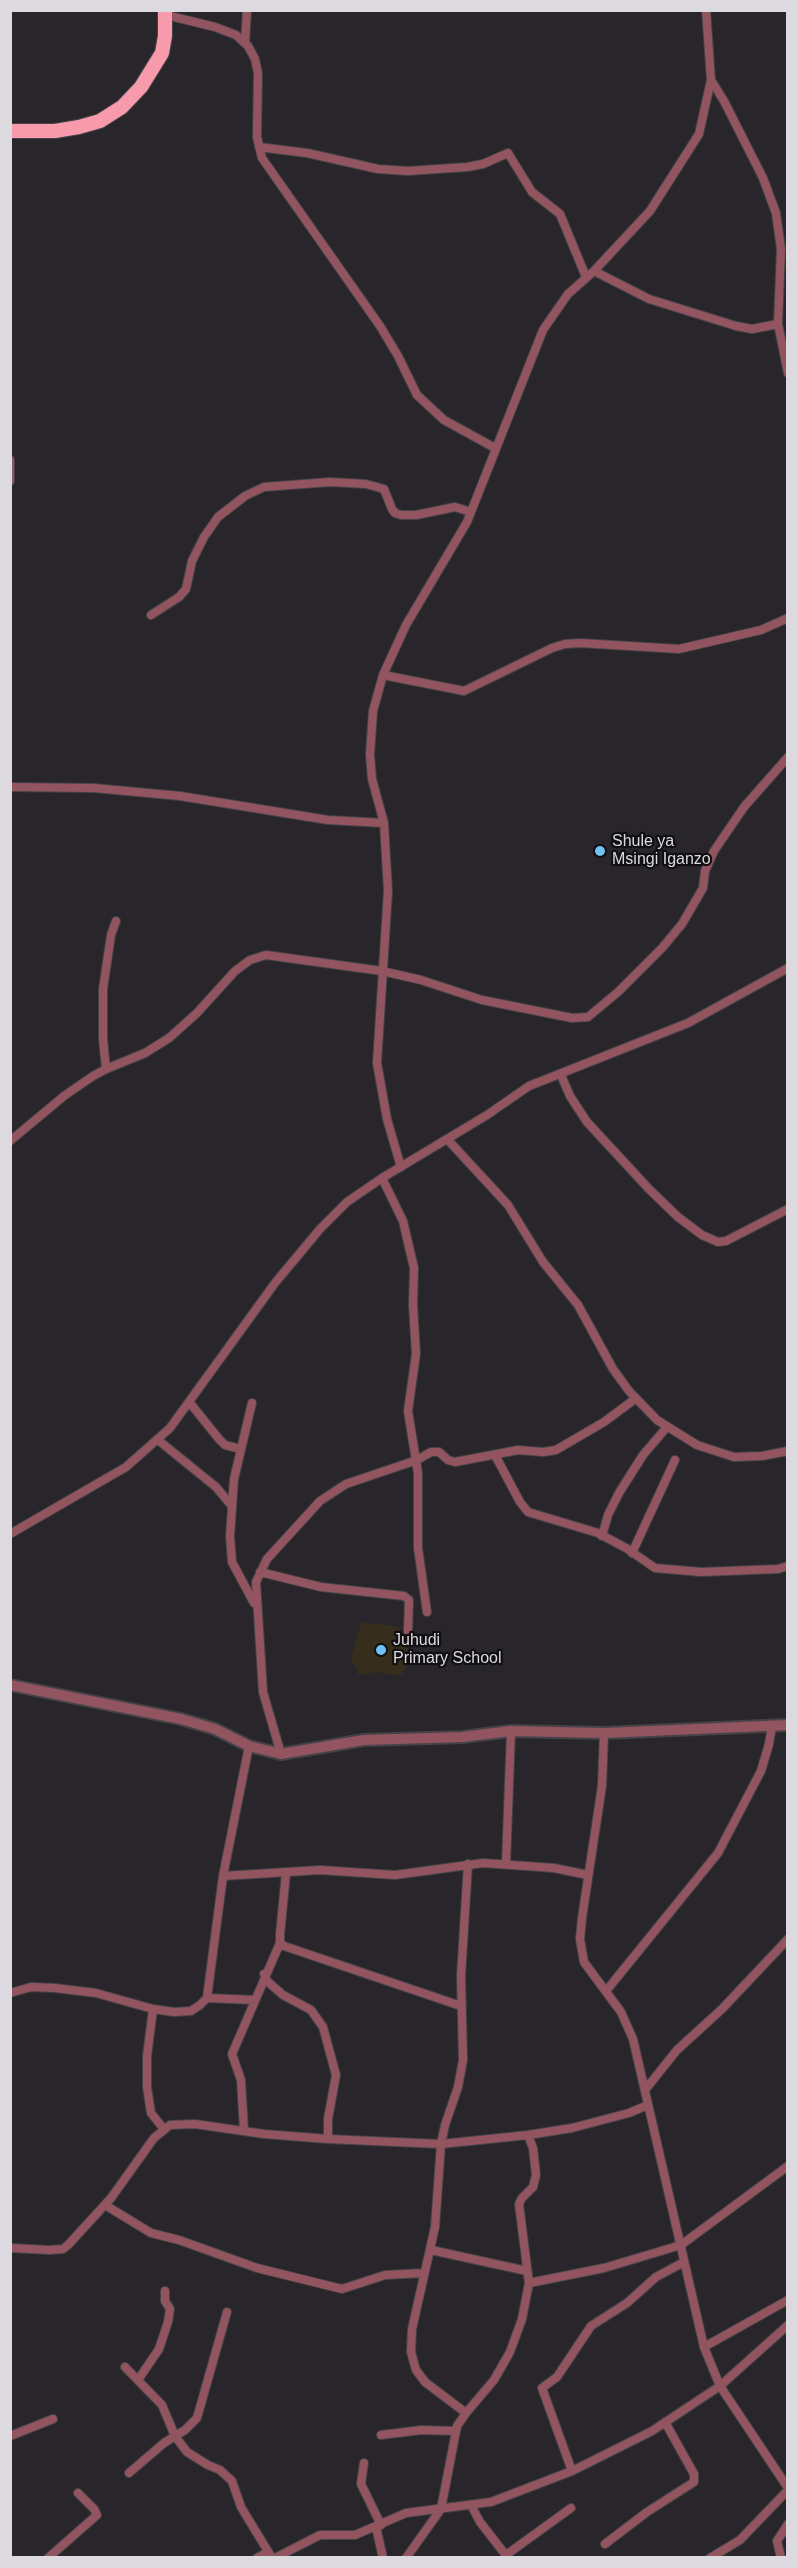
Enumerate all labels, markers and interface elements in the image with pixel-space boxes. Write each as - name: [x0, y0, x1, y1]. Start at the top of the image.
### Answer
- place label: Shule ya Msingi Iganzo: [612, 832, 711, 870]
- marker: Shule ya Msingi Iganzo: [593, 844, 607, 858]
- place label: Juhudi Primary School: [393, 1631, 501, 1669]
- marker: Juhudi Primary School: [374, 1643, 388, 1657]

